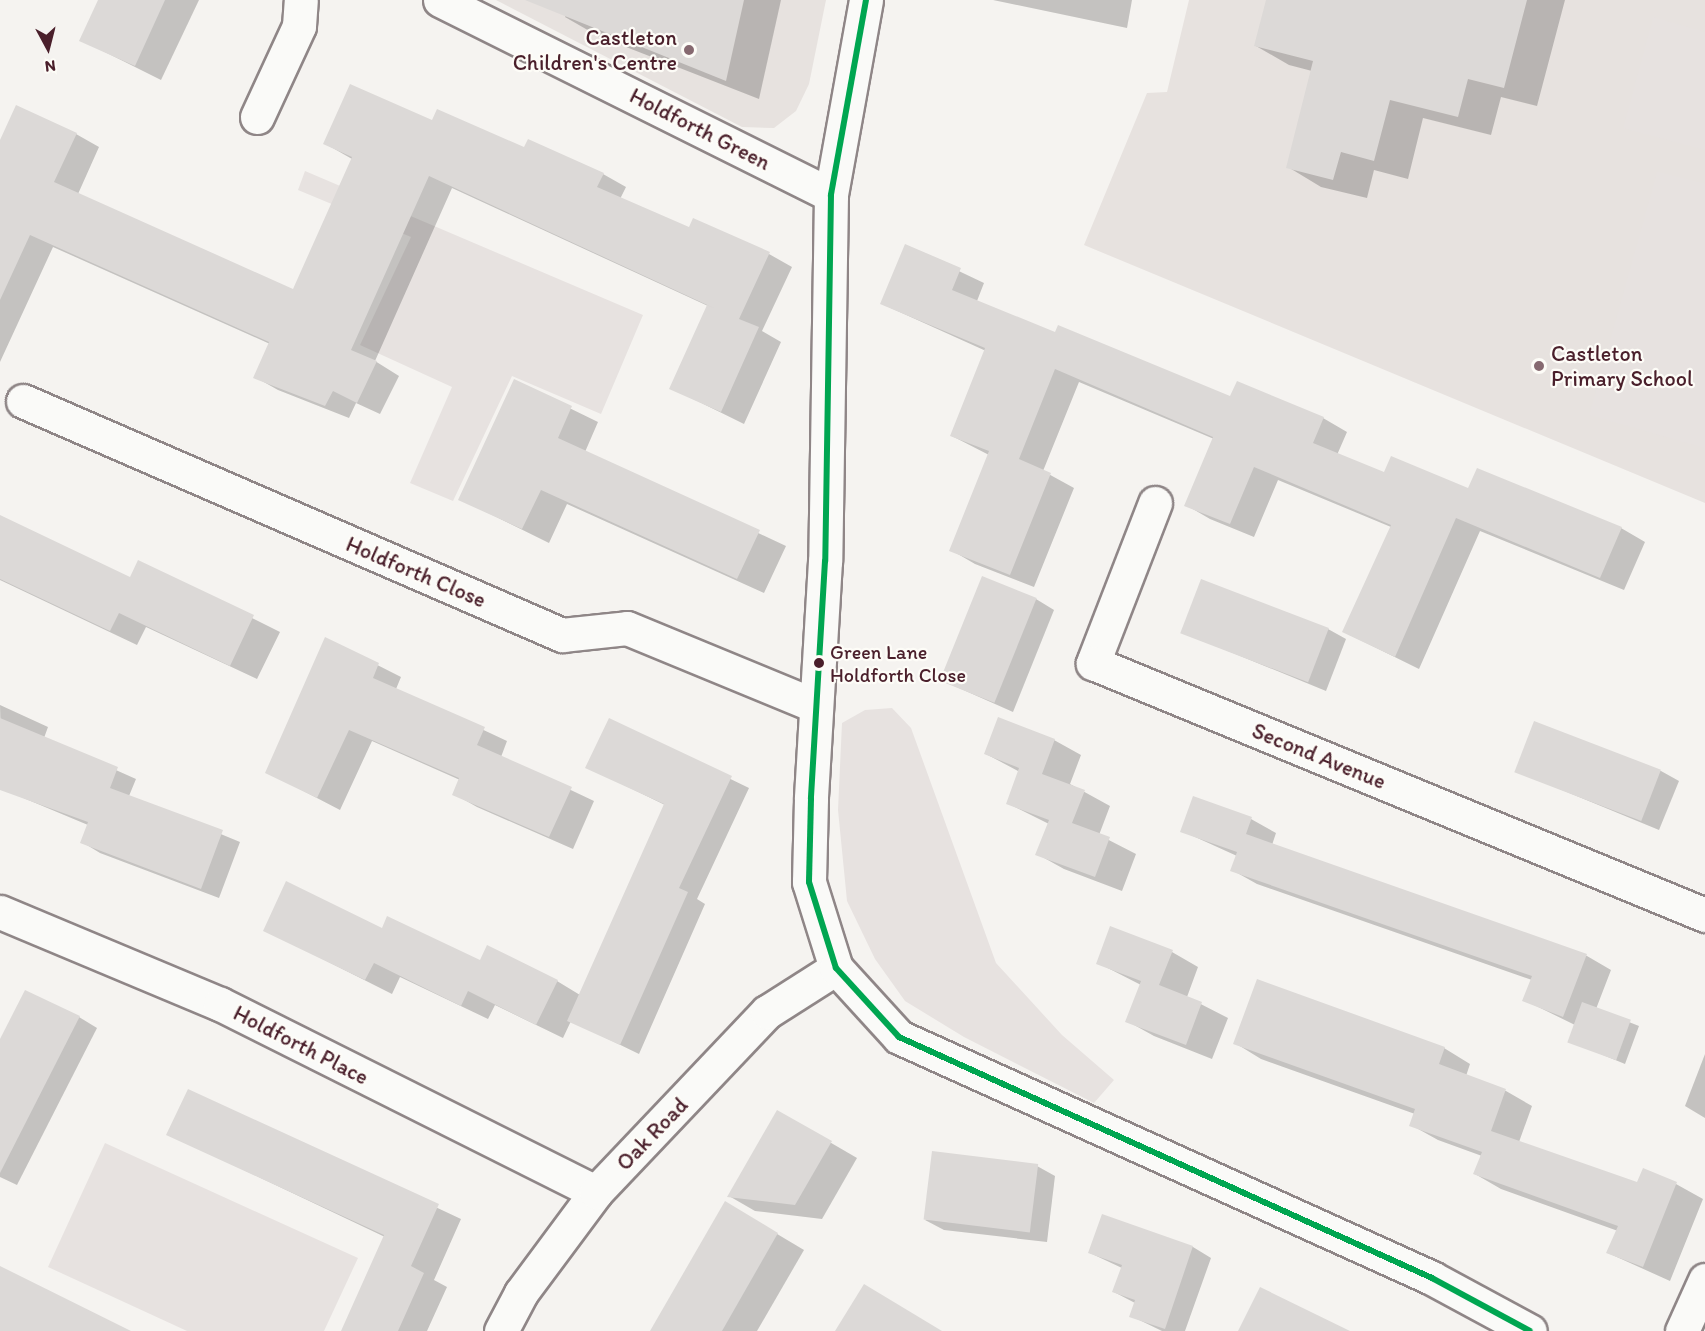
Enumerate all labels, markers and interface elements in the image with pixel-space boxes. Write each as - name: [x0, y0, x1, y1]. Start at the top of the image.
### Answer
- north arrow: [18, 18, 78, 78]
- place label: Castleton Children's Centre: [513, 24, 677, 76]
- marker: Castleton Children's Centre: [682, 43, 696, 57]
- text: N: [44, 56, 57, 76]
- street label: Holdforth Green: [625, 82, 775, 176]
- place label: Castleton Primary School: [1551, 340, 1693, 392]
- marker: Castleton Primary School: [1532, 359, 1546, 373]
- street label: Holdforth Close: [342, 531, 490, 613]
- place label: Green Lane Holdforth Close: [830, 640, 966, 687]
- marker: Green Lane Holdforth Close: [813, 657, 825, 669]
- street label: Second Avenue: [1248, 717, 1390, 795]
- street label: Holdforth Place: [229, 1000, 373, 1090]
- street label: Oak Road: [611, 1092, 693, 1176]

